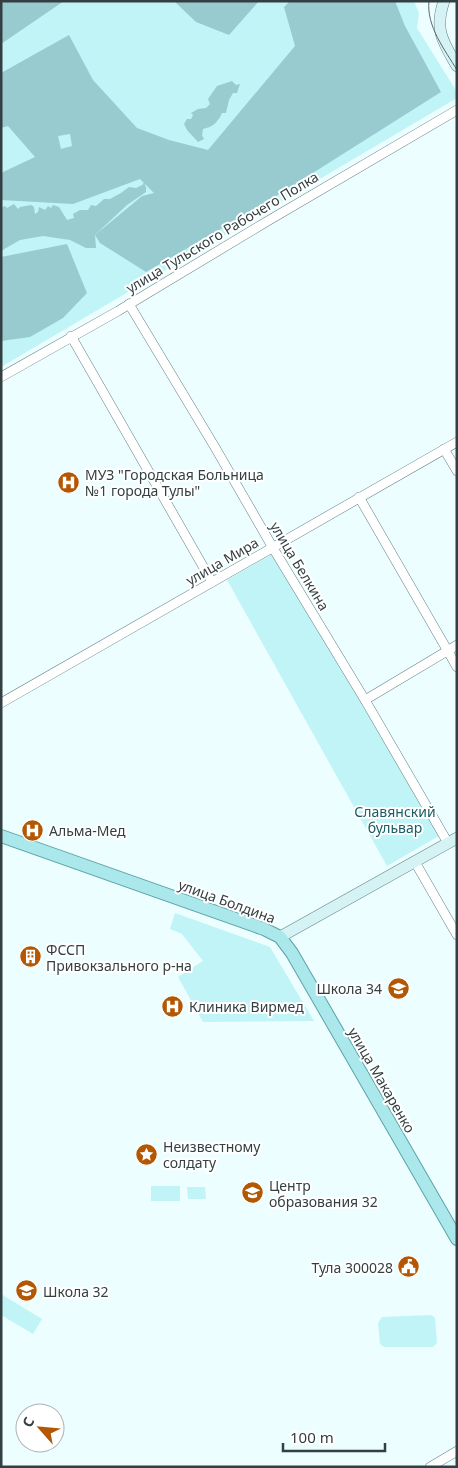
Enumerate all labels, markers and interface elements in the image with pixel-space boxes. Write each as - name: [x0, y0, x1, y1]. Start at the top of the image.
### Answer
- street label: улица Тульского Рабочего Полка: [122, 167, 322, 297]
- place label: МУЗ "Городская Больница №1 города Тулы": [85, 465, 264, 500]
- hospital icon: МУЗ "Городская Больница №1 города Тулы": [57, 470, 81, 494]
- street label: улица Белкина: [266, 518, 334, 614]
- street label: улица Мира: [182, 533, 262, 589]
- park label: Славянский бульвар: [354, 802, 436, 837]
- hospital icon: Альма-Мед: [21, 818, 45, 842]
- place label: Альма-Мед: [49, 821, 126, 840]
- street label: улица Болдина: [176, 875, 278, 927]
- place label: ФССП Привокзального р-на: [46, 940, 192, 975]
- building icon: ФССП Привокзального р-на: [18, 945, 42, 969]
- school or university icon: Школа 34: [386, 976, 410, 1000]
- place label: Школа 34: [316, 979, 382, 998]
- hospital icon: Клиника Вирмед: [161, 994, 185, 1018]
- place label: Клиника Вирмед: [189, 997, 304, 1016]
- street label: улица Макаренко: [344, 1024, 420, 1136]
- place label: Неизвестному солдату: [163, 1137, 261, 1172]
- place icon: Неизвестному солдату: [135, 1142, 159, 1166]
- place label: Центр образования 32: [269, 1176, 378, 1211]
- school or university icon: Центр образования 32: [241, 1181, 265, 1205]
- public building icon: Тула 300028: [397, 1255, 421, 1279]
- place label: Тула 300028: [311, 1258, 393, 1277]
- school or university icon: Школа 32: [15, 1279, 39, 1303]
- place label: Школа 32: [43, 1282, 109, 1301]
- north arrow: [15, 1403, 65, 1453]
- text: С: [17, 1414, 38, 1430]
- scale bar: [283, 1420, 386, 1452]
- text: 100 m: [290, 1427, 334, 1447]

